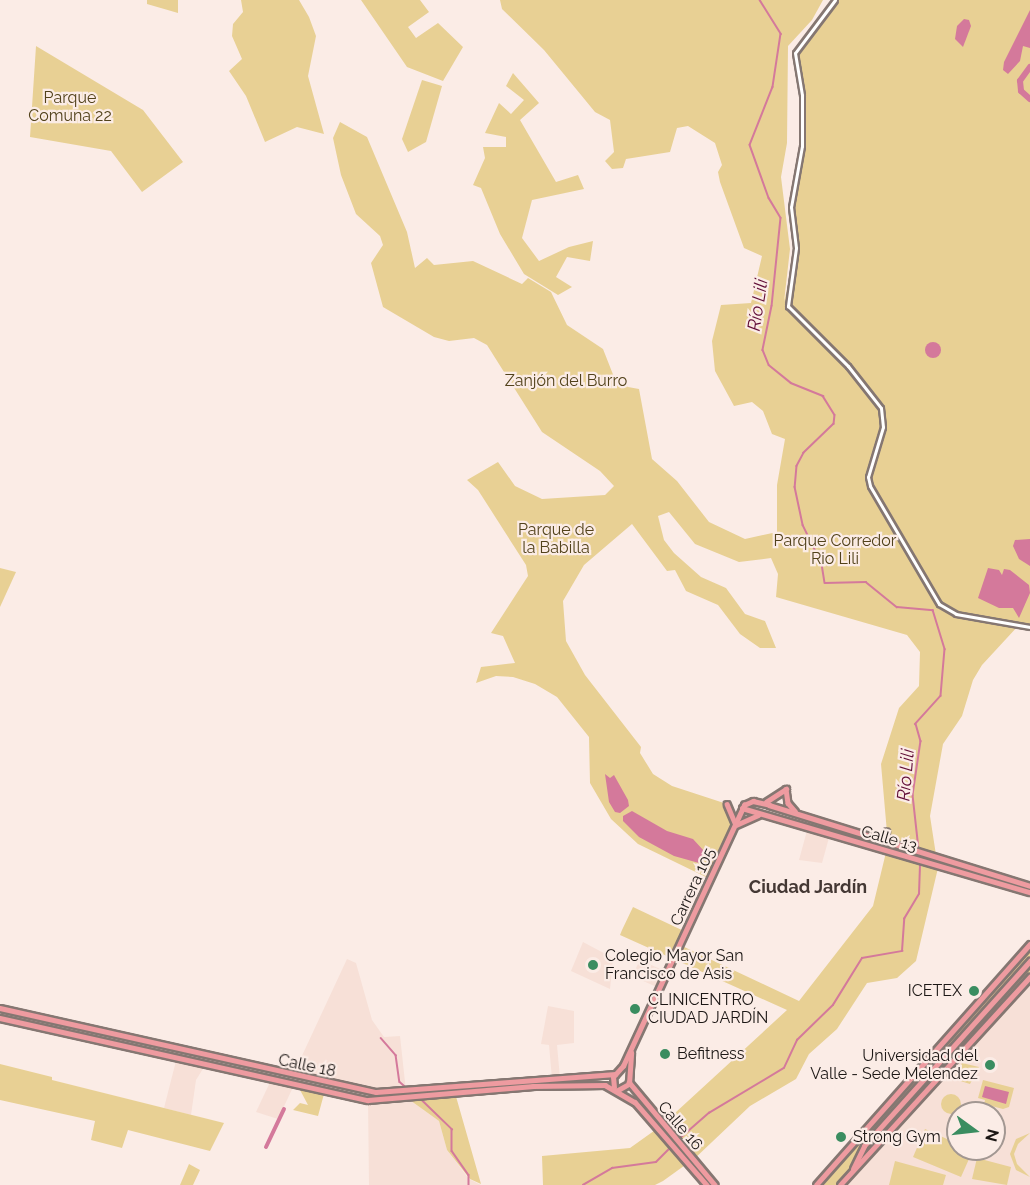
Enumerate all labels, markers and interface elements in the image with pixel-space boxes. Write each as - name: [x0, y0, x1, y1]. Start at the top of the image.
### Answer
- park label: Parque Comuna 22: [28, 88, 112, 126]
- water label: Río Lili: [743, 277, 773, 333]
- park label: Zanjón del Burro: [504, 371, 628, 391]
- park label: Parque de la Babilla: [518, 520, 594, 558]
- park label: Parque Corredor Rio Lili: [774, 531, 896, 569]
- water label: Río Lili: [893, 748, 919, 802]
- street label: Calle 13: [859, 822, 919, 856]
- street label: Carrera 105: [667, 845, 719, 929]
- district label: Ciudad Jardín: [749, 876, 867, 898]
- place label: Colegio Mayor San Francisco de Asis: [605, 946, 744, 984]
- marker: Colegio Mayor San Francisco de Asis: [586, 958, 600, 972]
- place label: ICETEX: [908, 981, 962, 1001]
- marker: ICETEX: [967, 984, 981, 998]
- place label: CLINICENTRO CIUDAD JARDÍN: [648, 990, 769, 1028]
- marker: CLINICENTRO CIUDAD JARDÍN: [626, 1000, 644, 1018]
- place label: Befitness: [677, 1044, 745, 1064]
- place label: Universidad del Valle - Sede Melendez: [810, 1046, 978, 1084]
- marker: Befitness: [658, 1047, 672, 1061]
- street label: Calle 18: [277, 1051, 337, 1081]
- marker: Universidad del Valle - Sede Melendez: [983, 1058, 997, 1072]
- street label: Calle 16: [654, 1098, 706, 1154]
- north arrow: [946, 1101, 1006, 1161]
- place label: Strong Gym: [853, 1127, 941, 1147]
- text: N: [981, 1127, 1003, 1144]
- marker: Strong Gym: [834, 1130, 848, 1144]

